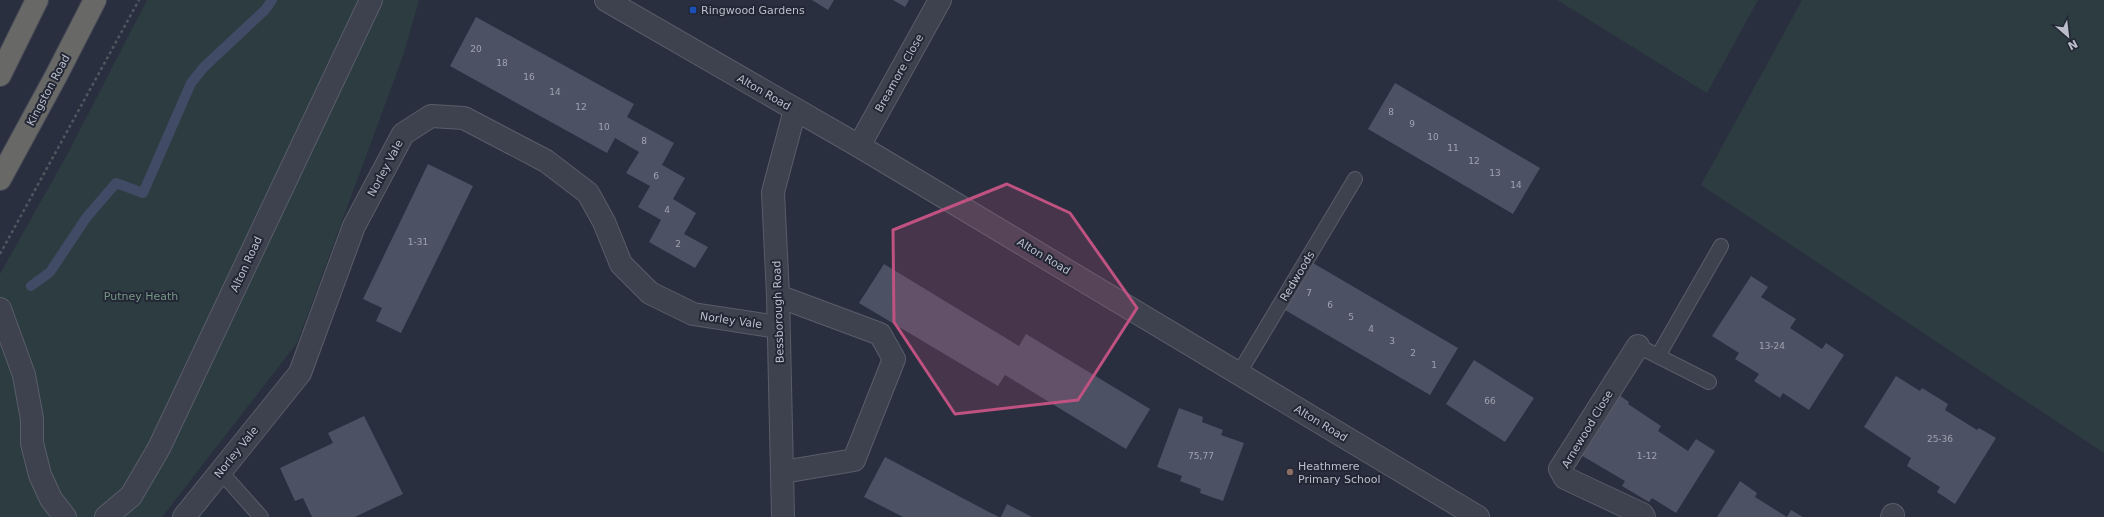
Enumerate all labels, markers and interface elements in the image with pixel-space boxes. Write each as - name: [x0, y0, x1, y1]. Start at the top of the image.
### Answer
- place label: Ringwood Gardens: [701, 4, 805, 17]
- marker: Ringwood Gardens: [688, 5, 698, 15]
- north arrow: [2048, 16, 2088, 56]
- street label: Breamore Close: [873, 32, 926, 115]
- text: N: [2065, 36, 2080, 52]
- house number: 20: [470, 44, 482, 54]
- street label: Kingston Road: [24, 52, 73, 128]
- house number: 18: [496, 58, 508, 68]
- house number: 16: [523, 72, 535, 82]
- street label: Alton Road: [735, 72, 793, 113]
- house number: 14: [549, 87, 561, 97]
- house number: 12: [575, 102, 587, 112]
- house number: 8: [1388, 107, 1394, 117]
- house number: 9: [1409, 119, 1415, 129]
- house number: 10: [598, 122, 610, 132]
- house number: 10: [1427, 132, 1439, 142]
- house number: 8: [641, 136, 647, 146]
- street label: Norley Vale: [365, 137, 406, 199]
- house number: 11: [1447, 143, 1459, 153]
- house number: 12: [1468, 156, 1480, 166]
- house number: 13: [1489, 168, 1501, 178]
- house number: 6: [653, 171, 659, 181]
- house number: 14: [1510, 180, 1522, 190]
- house number: 4: [664, 205, 670, 215]
- street label: Alton Road: [228, 234, 265, 294]
- street label: Alton Road: [1015, 235, 1073, 277]
- house number: 1-31: [408, 237, 428, 247]
- house number: 2: [675, 239, 681, 249]
- street label: Redwoods: [1277, 249, 1318, 304]
- street label: Bessborough Road: [770, 261, 787, 363]
- house number: 7: [1306, 288, 1312, 298]
- park label: Putney Heath: [104, 290, 178, 303]
- house number: 6: [1327, 300, 1333, 310]
- street label: Norley Vale: [699, 310, 763, 331]
- house number: 5: [1348, 312, 1354, 322]
- house number: 4: [1368, 324, 1374, 334]
- house number: 3: [1389, 336, 1395, 346]
- house number: 13-24: [1759, 341, 1785, 351]
- house number: 2: [1410, 348, 1416, 358]
- house number: 1: [1431, 360, 1437, 370]
- street label: Arnewood Close: [1559, 388, 1616, 471]
- house number: 66: [1484, 396, 1496, 406]
- street label: Alton Road: [1292, 402, 1350, 444]
- street label: Norley Vale: [212, 424, 261, 481]
- house number: 25-36: [1927, 434, 1953, 444]
- house number: 75,77: [1188, 451, 1214, 461]
- house number: 1-12: [1637, 451, 1657, 461]
- place label: Heathmere Primary School: [1298, 460, 1381, 486]
- marker: Heathmere Primary School: [1285, 467, 1295, 477]

